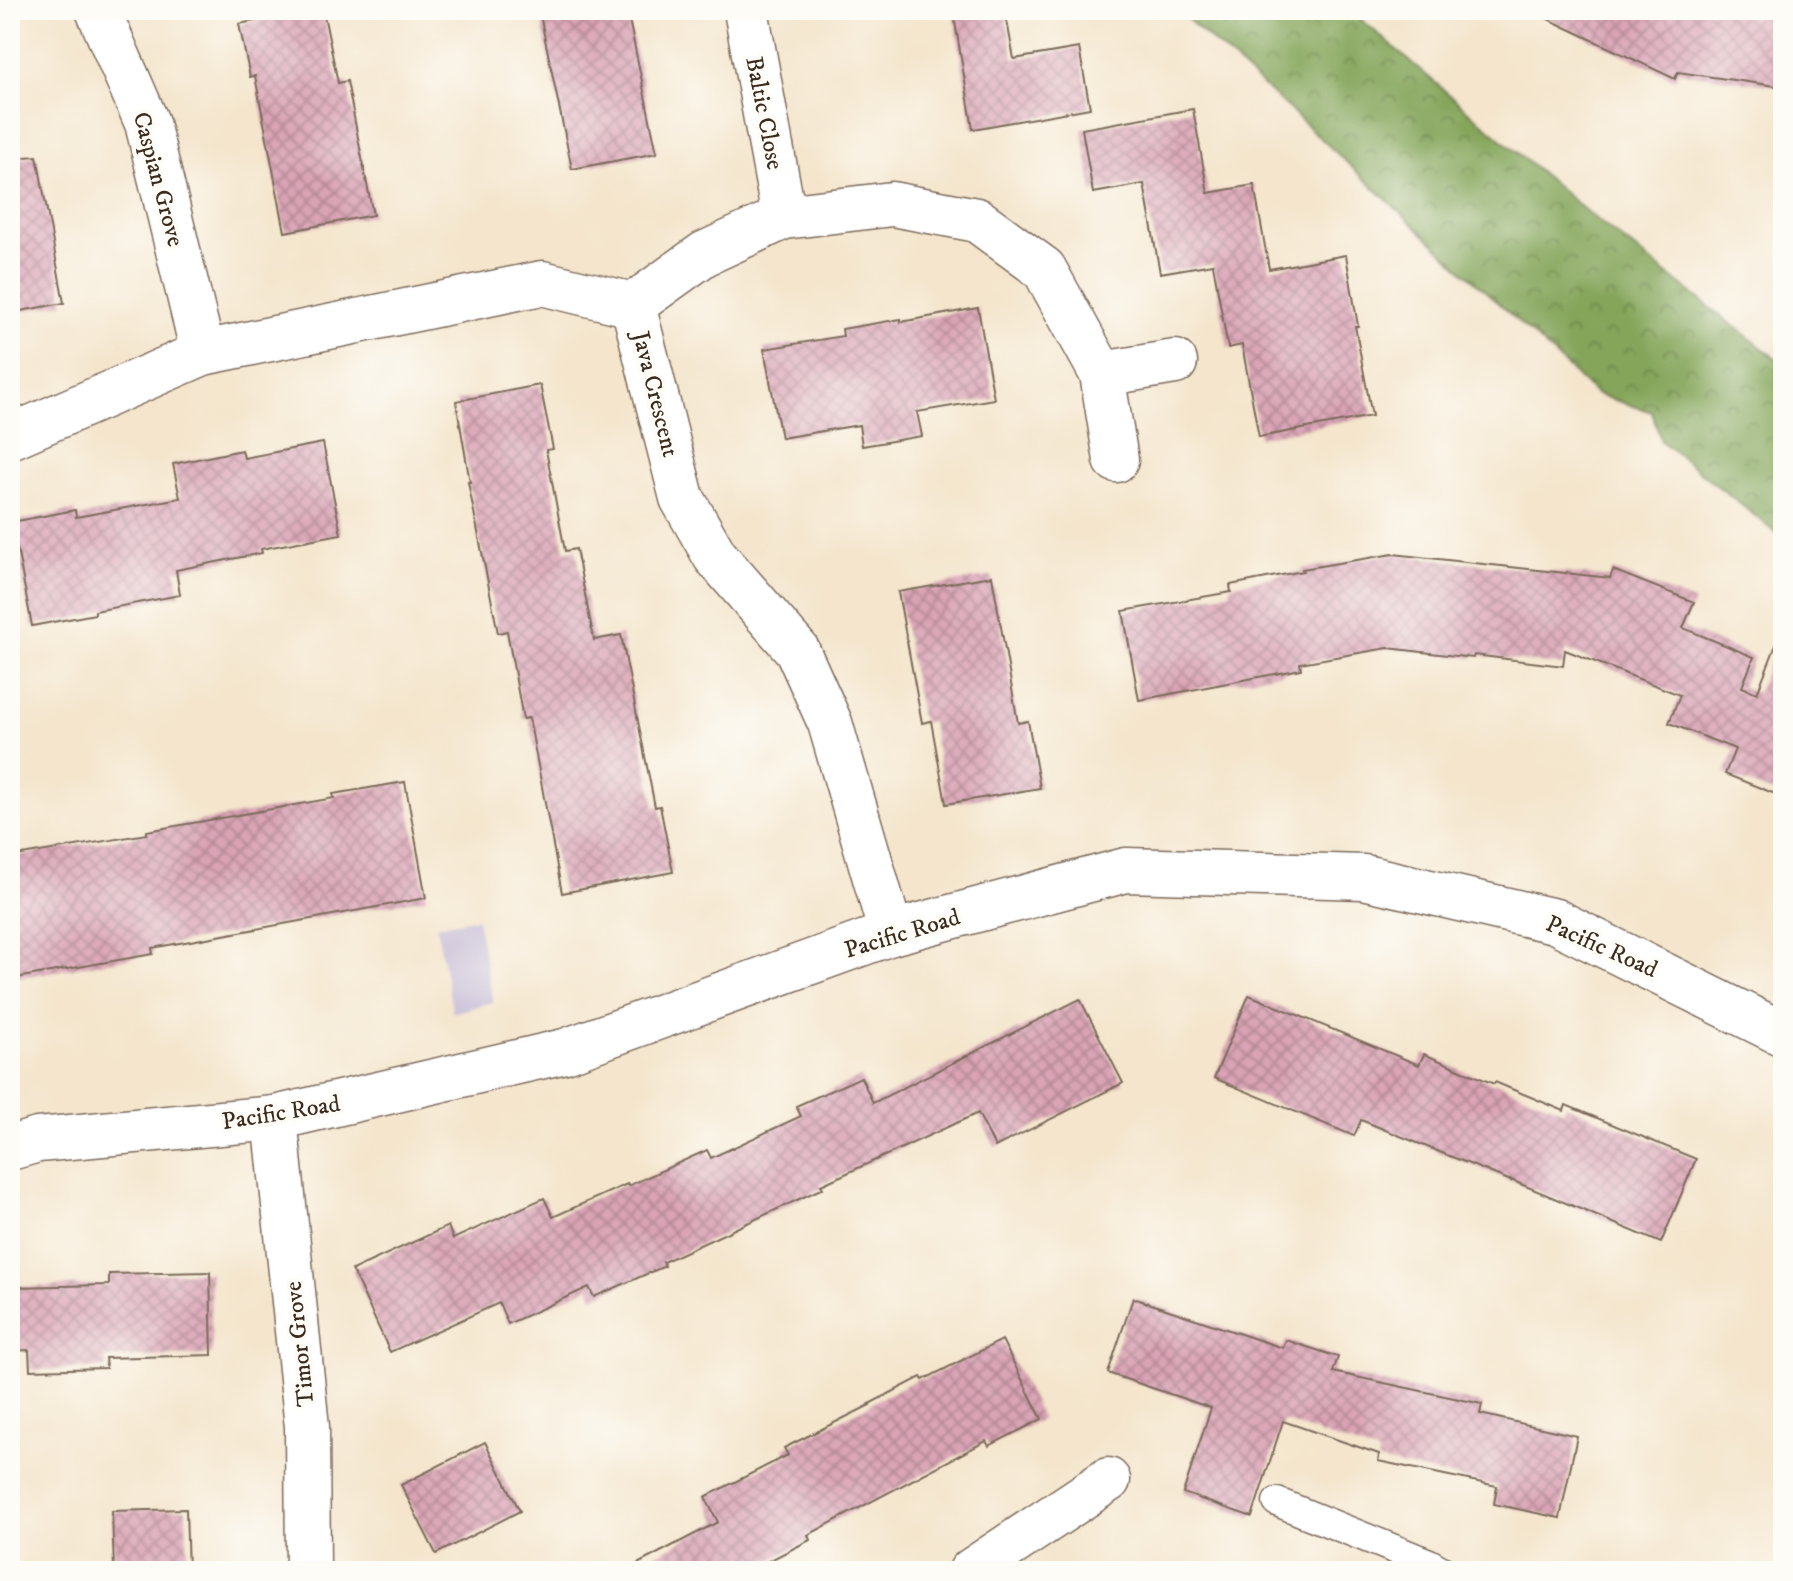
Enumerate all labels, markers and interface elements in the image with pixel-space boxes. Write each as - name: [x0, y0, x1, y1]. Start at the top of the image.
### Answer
- street label: Baltic Close: [738, 54, 790, 172]
- street label: Caspian Grove: [126, 109, 190, 250]
- street label: Java Crescent: [624, 326, 685, 460]
- street label: Pacific Road: [841, 902, 964, 966]
- street label: Pacific Road: [1541, 909, 1662, 985]
- street label: Pacific Road: [220, 1089, 342, 1137]
- street label: Timor Grove: [279, 1280, 321, 1408]

